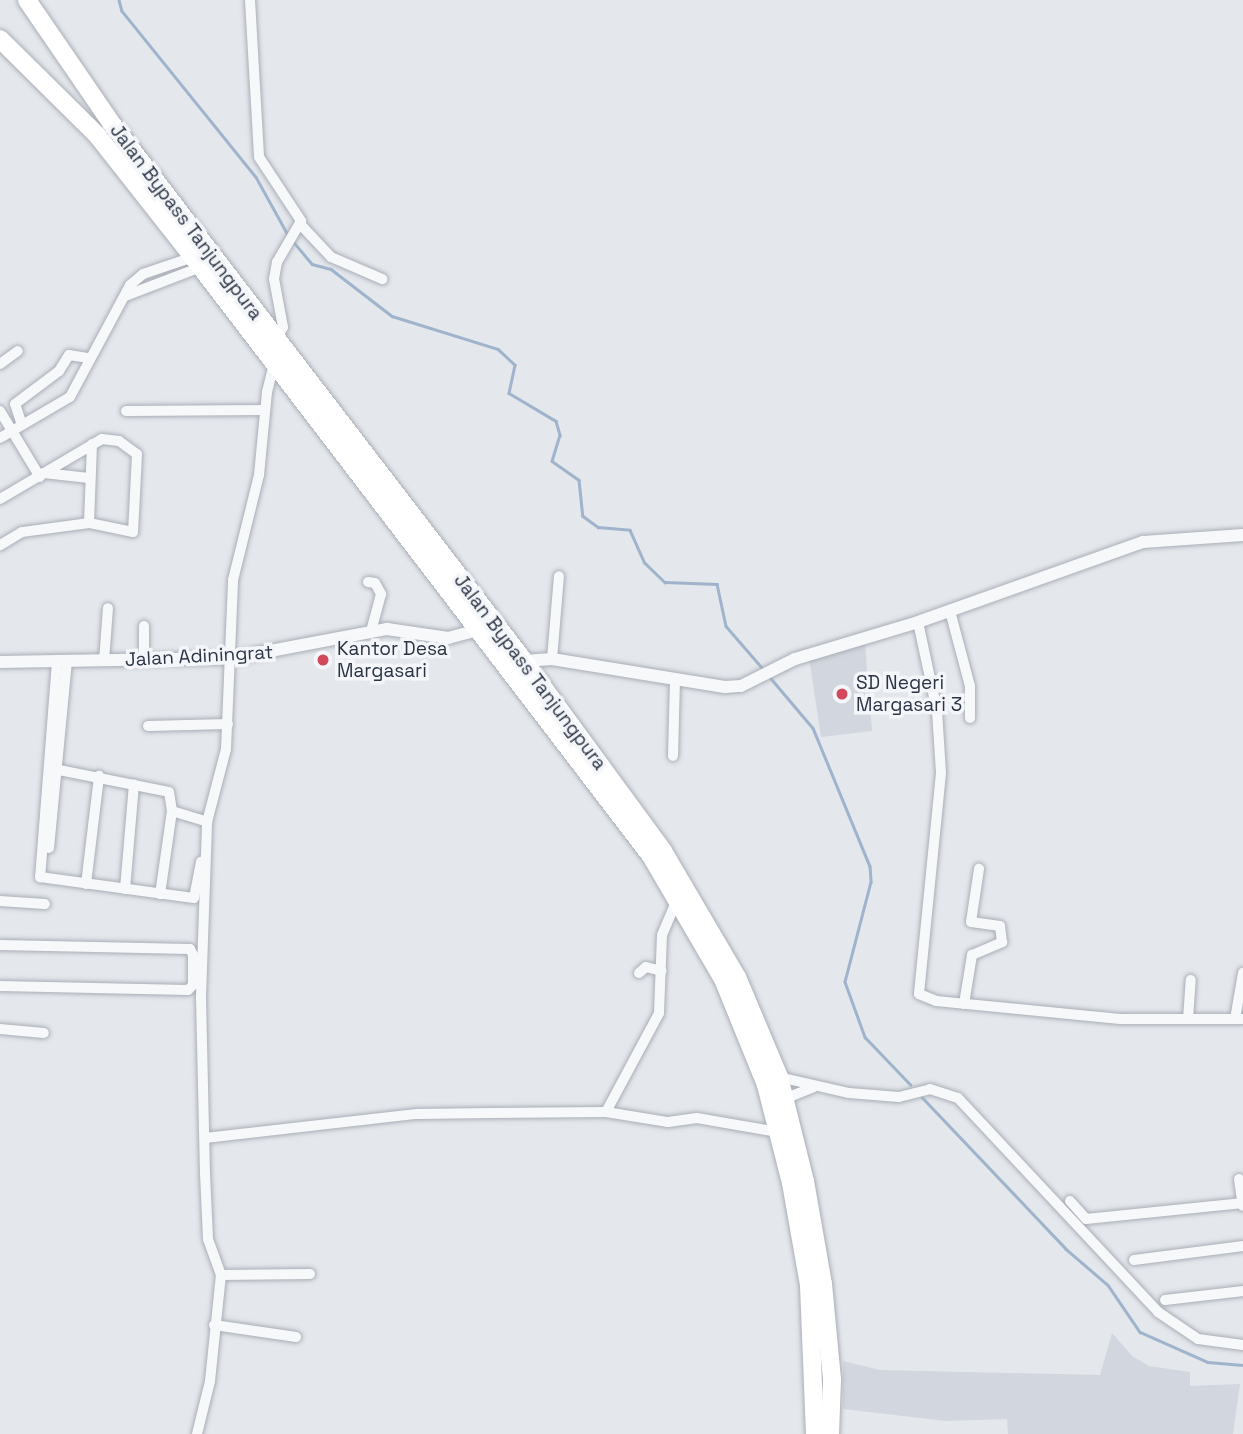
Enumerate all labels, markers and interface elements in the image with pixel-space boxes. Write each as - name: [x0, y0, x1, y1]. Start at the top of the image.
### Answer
- street label: Jalan Bypass Tanjungpura: [105, 119, 267, 325]
- street label: Jalan Bypass Tanjungpura: [449, 569, 611, 775]
- place label: Kantor Desa Margasari: [337, 638, 448, 682]
- street label: Jalan Adiningrat: [124, 641, 274, 671]
- marker: Kantor Desa Margasari: [315, 652, 331, 668]
- place label: SD Negeri Margasari 3: [856, 672, 962, 716]
- marker: SD Negeri Margasari 3: [834, 686, 850, 702]

